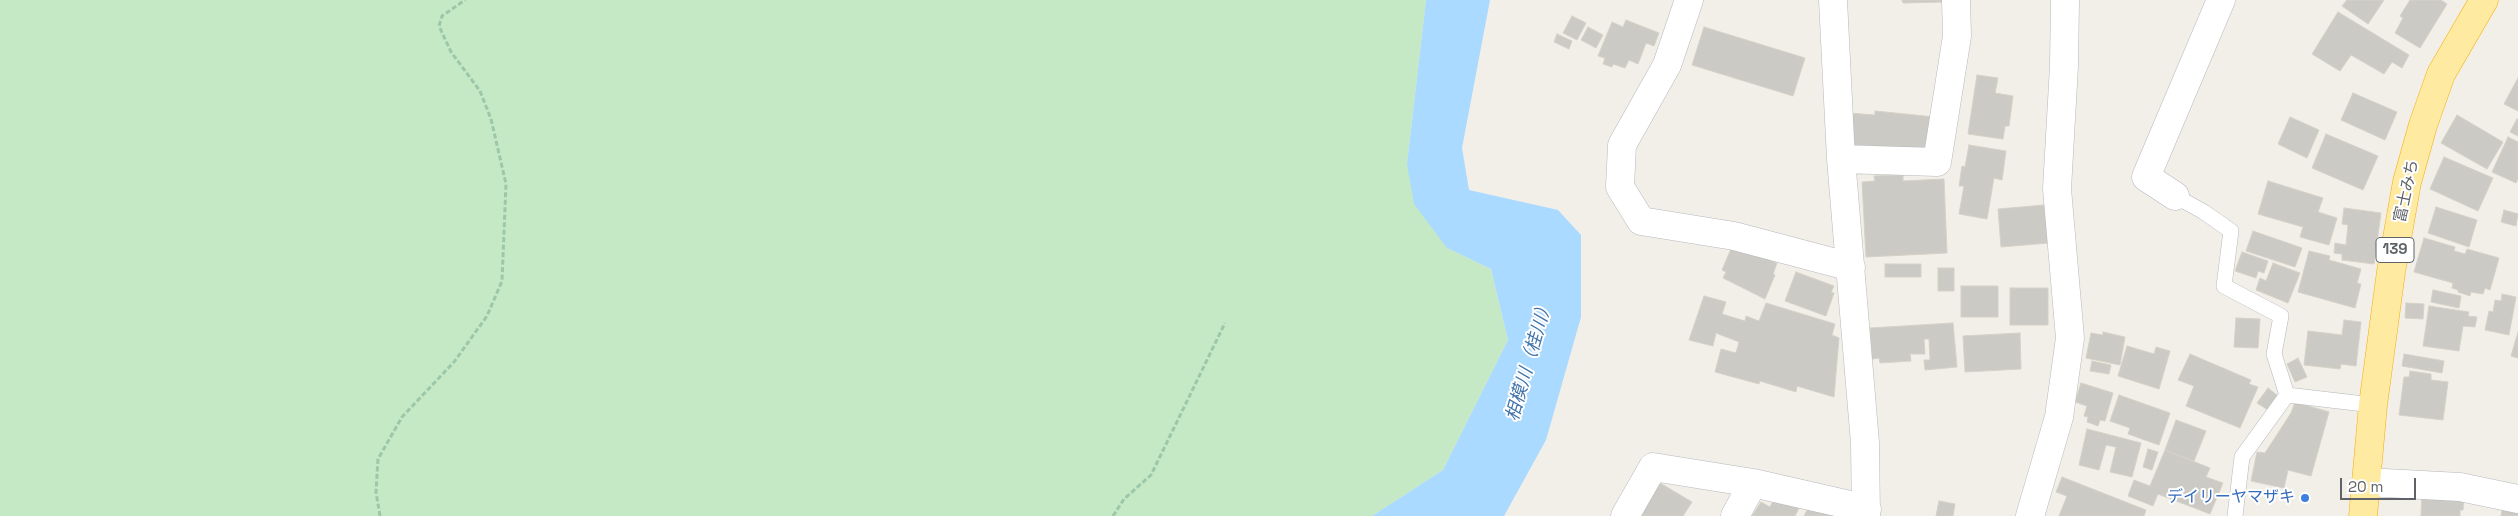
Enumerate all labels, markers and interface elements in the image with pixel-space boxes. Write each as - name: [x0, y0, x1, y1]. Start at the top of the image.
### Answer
- street label: 富士みち: [2391, 158, 2423, 224]
- road number: 139: [2376, 238, 2414, 262]
- water label: 相模川（桂川）: [1502, 296, 1558, 424]
- scale bar: [2343, 468, 2419, 500]
- text: 20 m: [2348, 477, 2383, 496]
- place label: デイリーヤマザキ: [2167, 488, 2295, 508]
- marker: デイリーヤマザキ: [2299, 492, 2311, 504]

